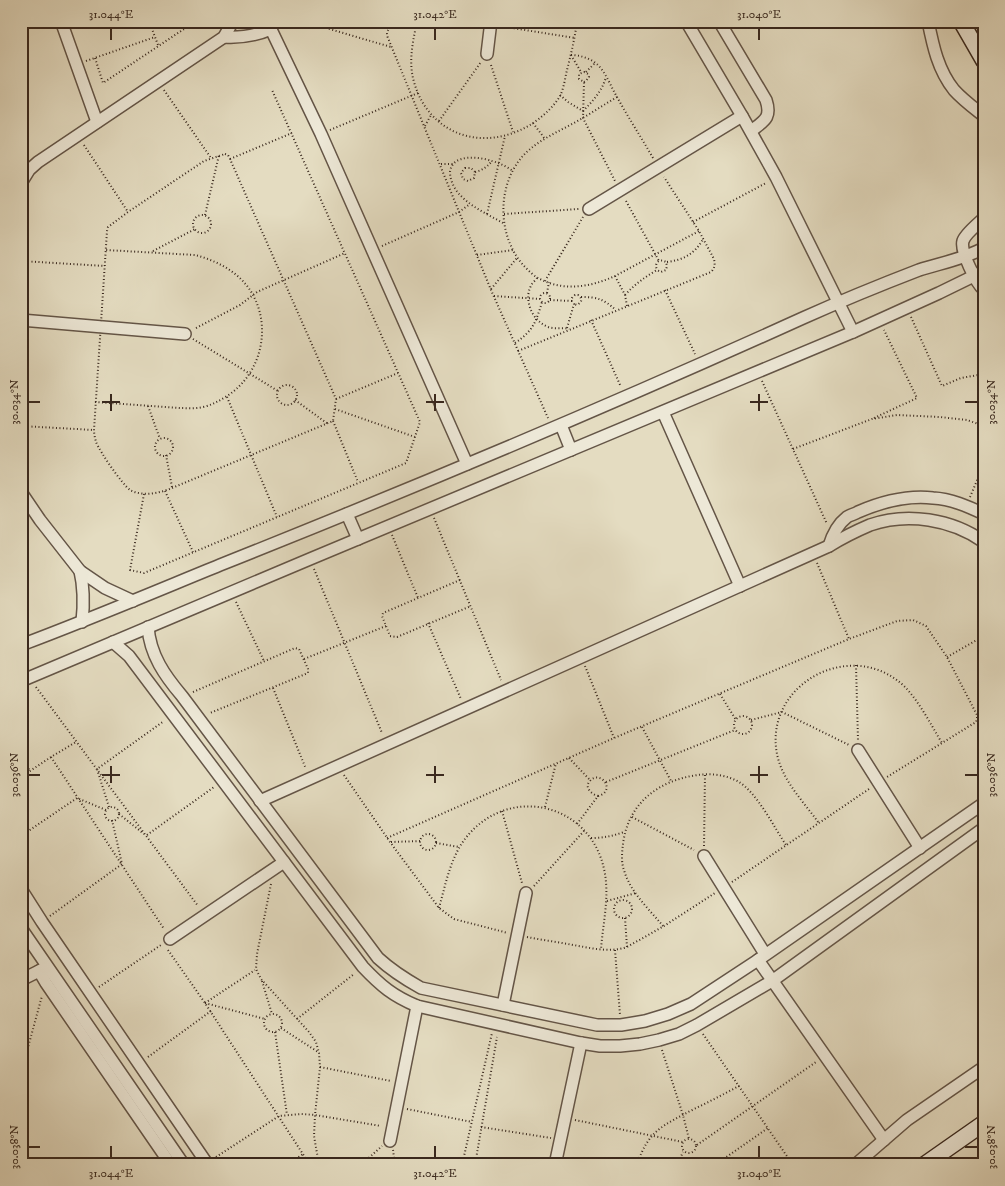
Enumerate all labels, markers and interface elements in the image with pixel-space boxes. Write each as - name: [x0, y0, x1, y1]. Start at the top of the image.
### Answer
- text: 31.044°E: [89, 7, 134, 22]
- text: 31.042°E: [413, 7, 457, 22]
- text: 31.040°E: [737, 7, 781, 22]
- text: 30.034°N: [7, 379, 22, 425]
- text: 30.034°N: [984, 379, 999, 425]
- text: 30.036°N: [7, 753, 22, 797]
- text: 30.036°N: [984, 753, 999, 797]
- text: 30.038°N: [7, 1125, 22, 1169]
- text: 30.038°N: [984, 1125, 999, 1169]
- text: 31.044°E: [89, 1166, 134, 1181]
- text: 31.042°E: [413, 1166, 457, 1181]
- text: 31.040°E: [737, 1166, 781, 1181]

